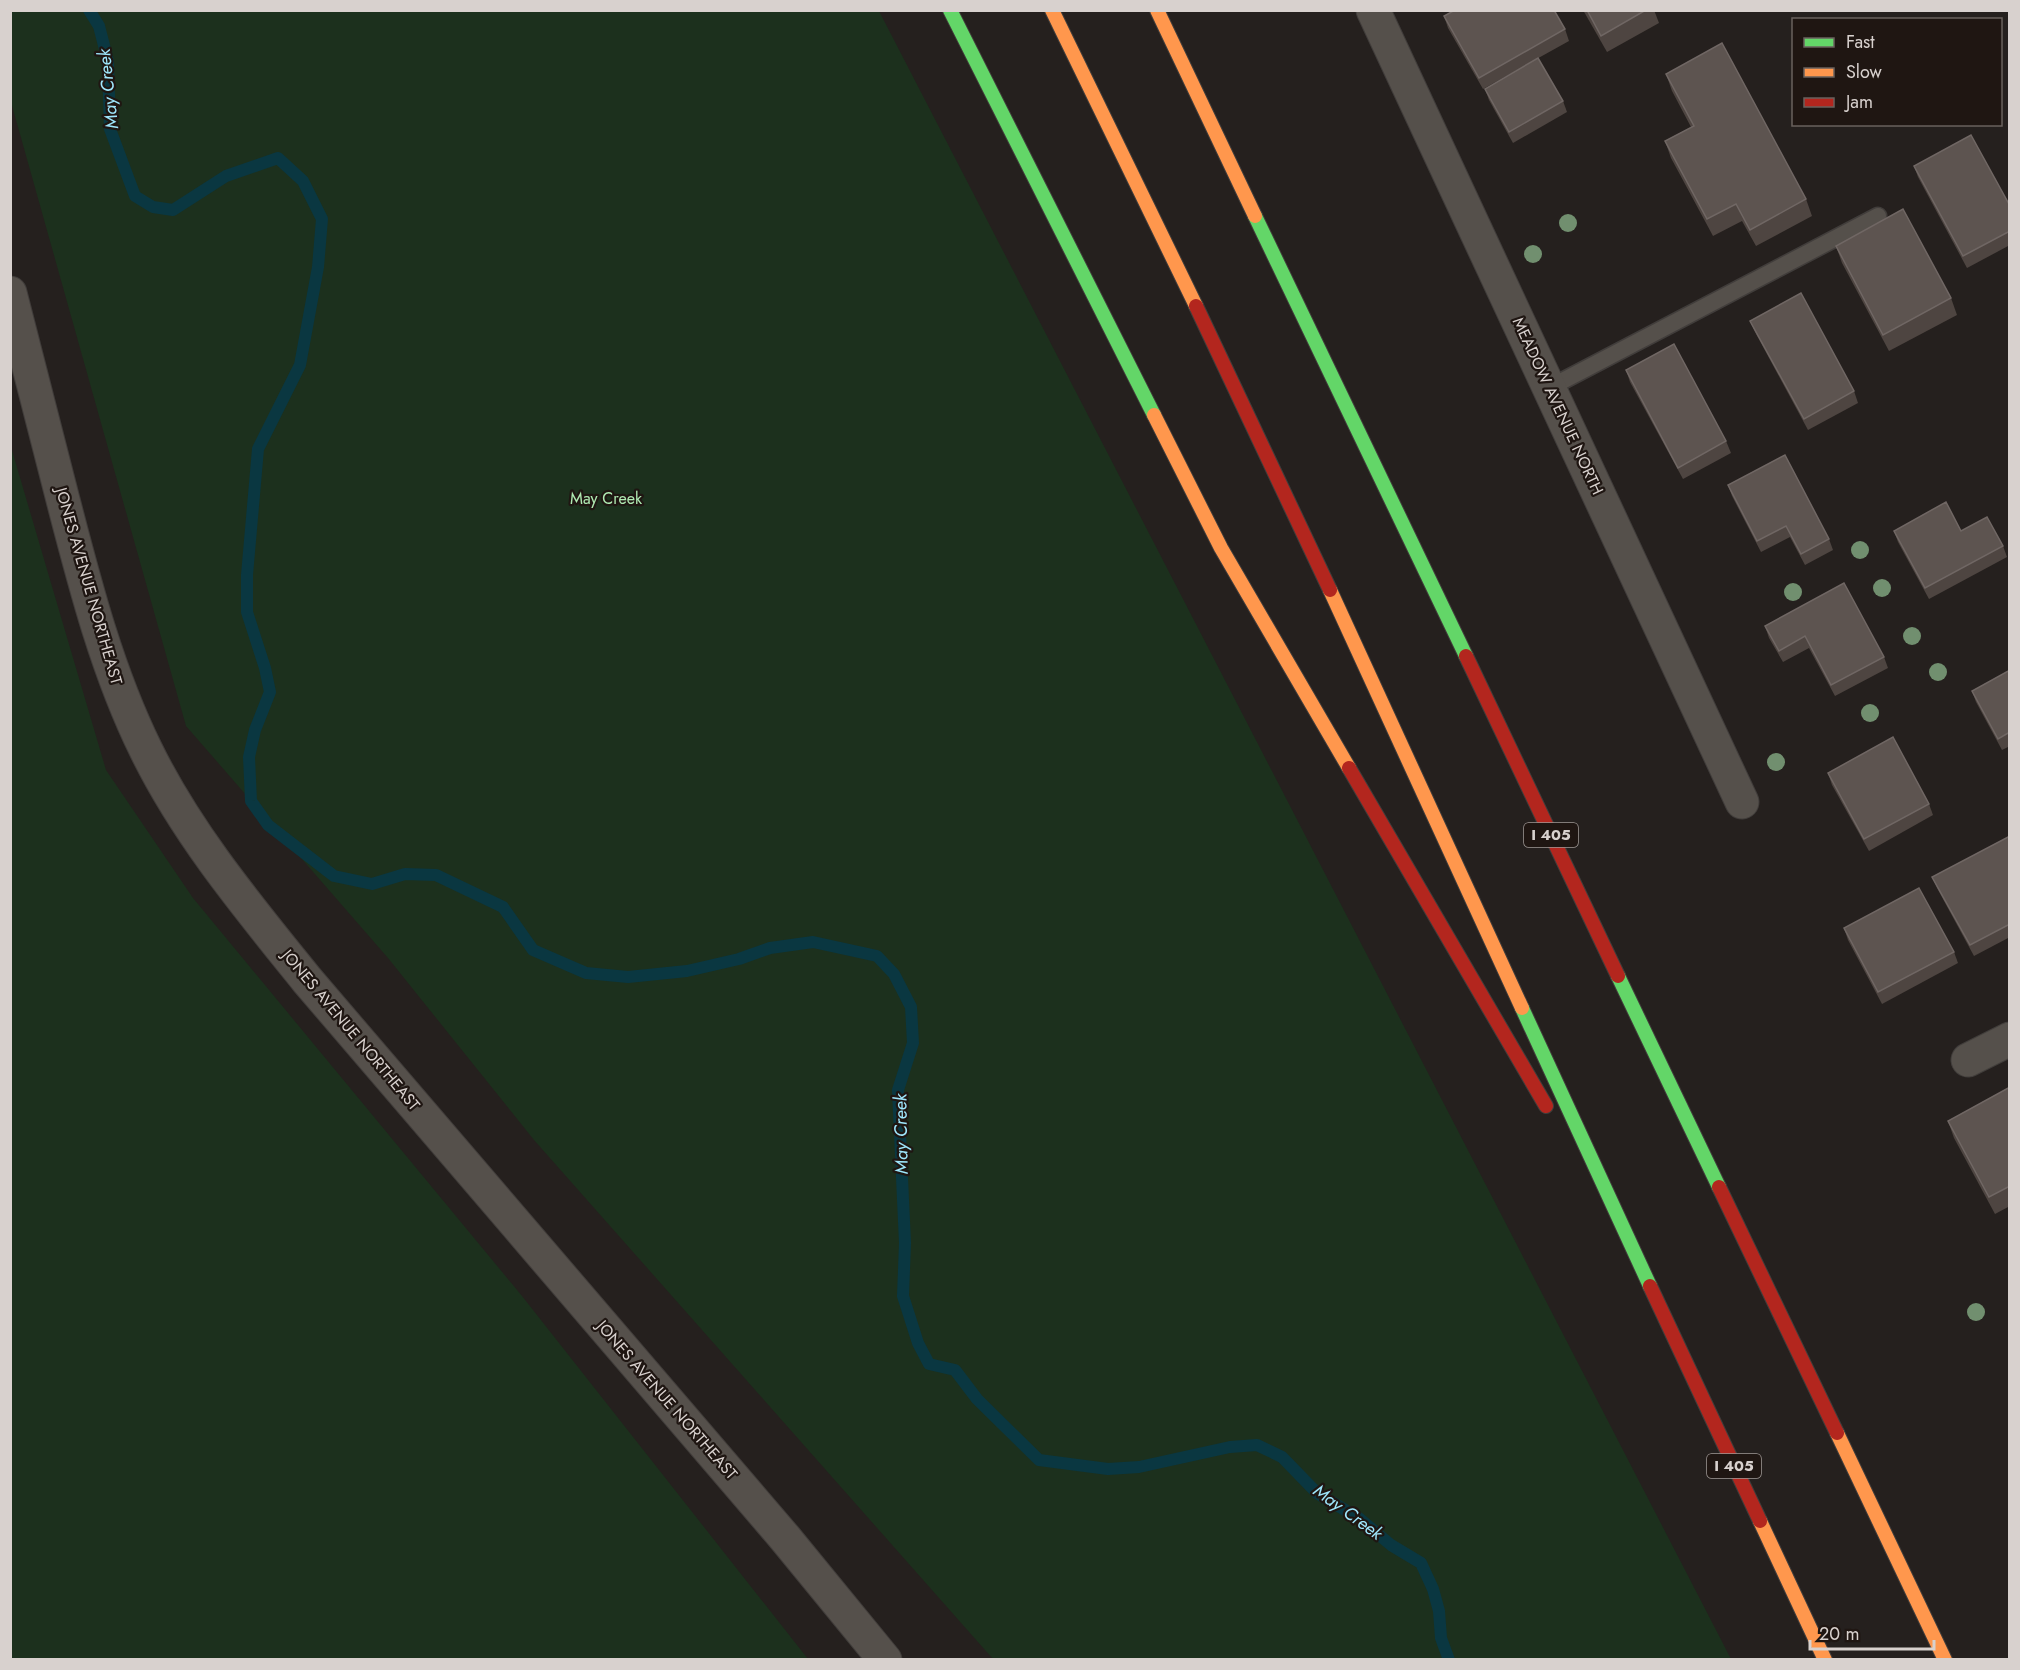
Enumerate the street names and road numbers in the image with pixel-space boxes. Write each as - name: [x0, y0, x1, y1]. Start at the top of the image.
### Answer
- street label: MEADOW AVENUE NORTH: [1507, 314, 1609, 498]
- street label: JONES AVENUE NORTHEAST: [49, 483, 128, 688]
- road number: I 405: [1524, 823, 1578, 847]
- street label: JONES AVENUE NORTHEAST: [275, 943, 426, 1116]
- street label: JONES AVENUE NORTHEAST: [590, 1314, 743, 1485]
- road number: I 405: [1707, 1454, 1761, 1478]

